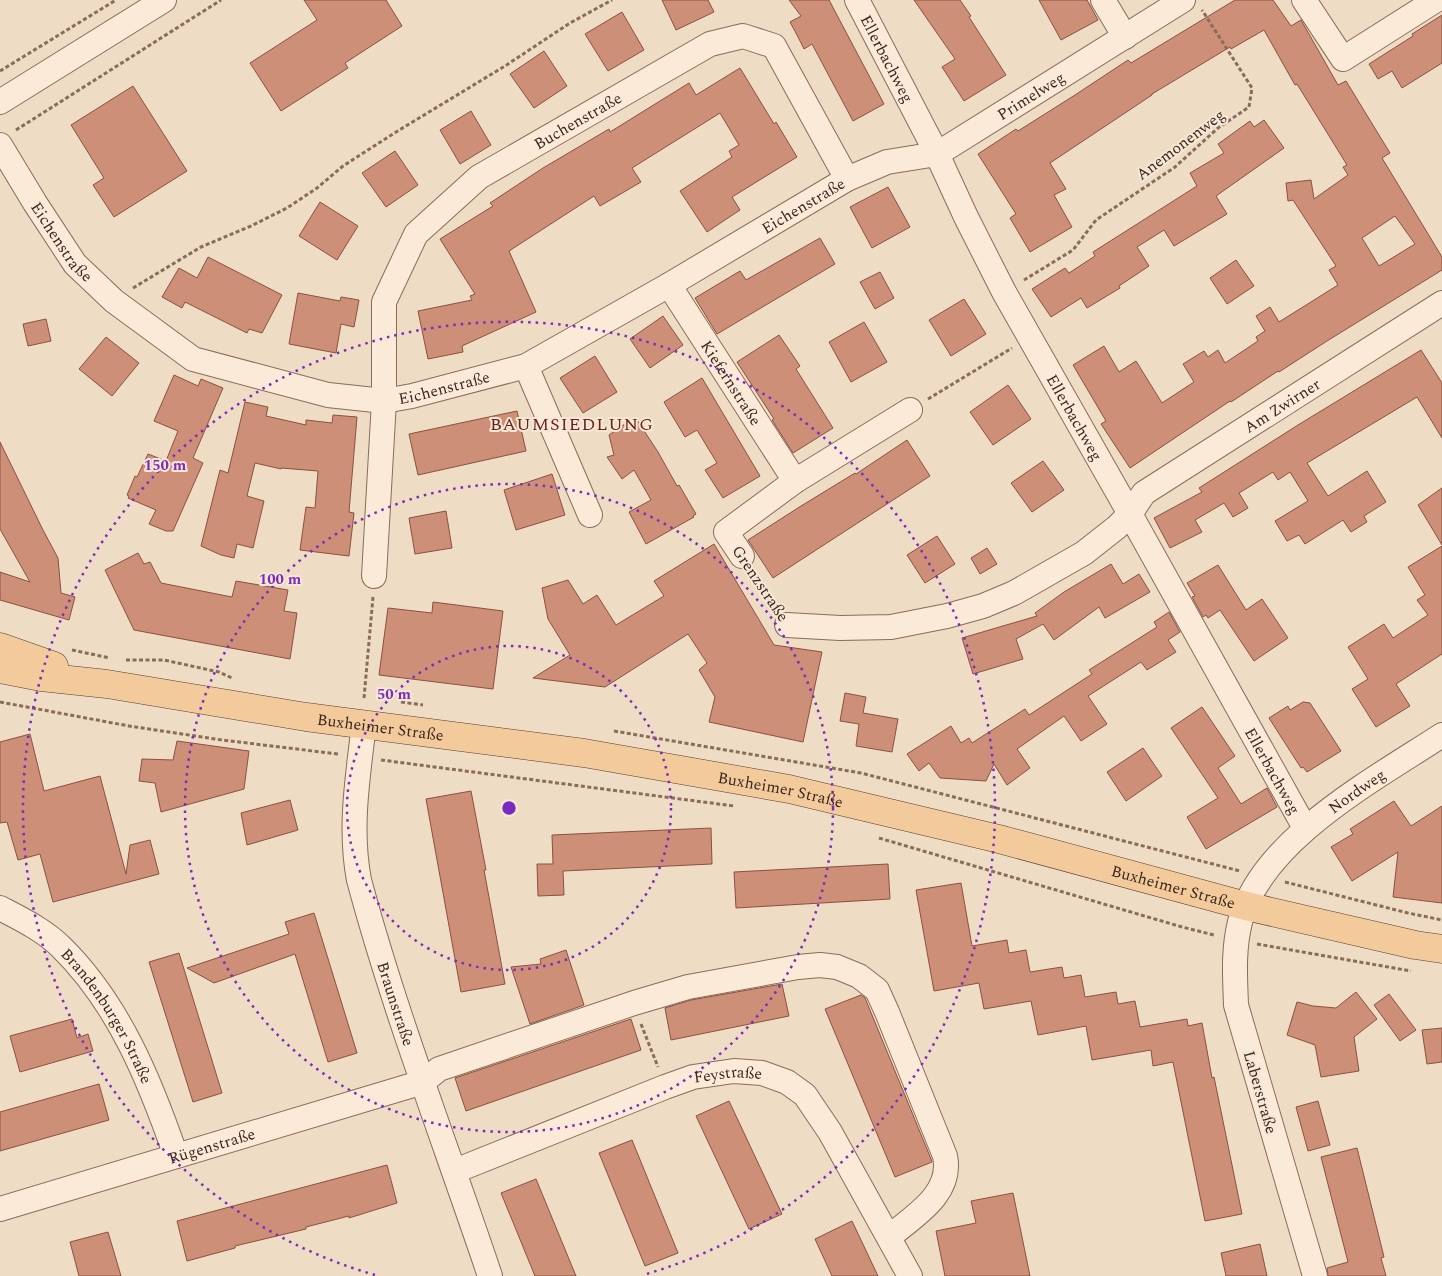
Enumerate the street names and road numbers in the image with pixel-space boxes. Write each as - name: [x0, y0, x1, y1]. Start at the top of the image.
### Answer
- street label: Ellerbachweg: [854, 11, 919, 107]
- street label: Primelweg: [993, 66, 1070, 127]
- street label: Buchenstraße: [530, 86, 626, 156]
- street label: Anemonenweg: [1131, 103, 1230, 186]
- street label: Eichenstraße: [757, 172, 850, 240]
- street label: Eichenstraße: [24, 197, 98, 288]
- street label: Kiefernstraße: [694, 336, 767, 431]
- street label: Eichenstraße: [396, 365, 493, 411]
- street label: Ellerbachweg: [1040, 370, 1108, 466]
- street label: Am Zwirner: [1239, 372, 1325, 439]
- street label: Grenzstraße: [726, 541, 795, 627]
- street label: Buxheimer Straße: [316, 708, 445, 748]
- street label: Ellerbachweg: [1238, 723, 1306, 819]
- street label: Nordweg: [1323, 763, 1391, 820]
- street label: Buxheimer Straße: [716, 766, 846, 815]
- street label: Buxheimer Straße: [1108, 859, 1238, 916]
- street label: Brandenburger Straße: [55, 943, 158, 1088]
- street label: Braunstraße: [370, 959, 420, 1049]
- street label: Laberstraße: [1237, 1048, 1283, 1137]
- street label: Feystraße: [692, 1060, 763, 1090]
- street label: Rügenstraße: [166, 1122, 258, 1171]

